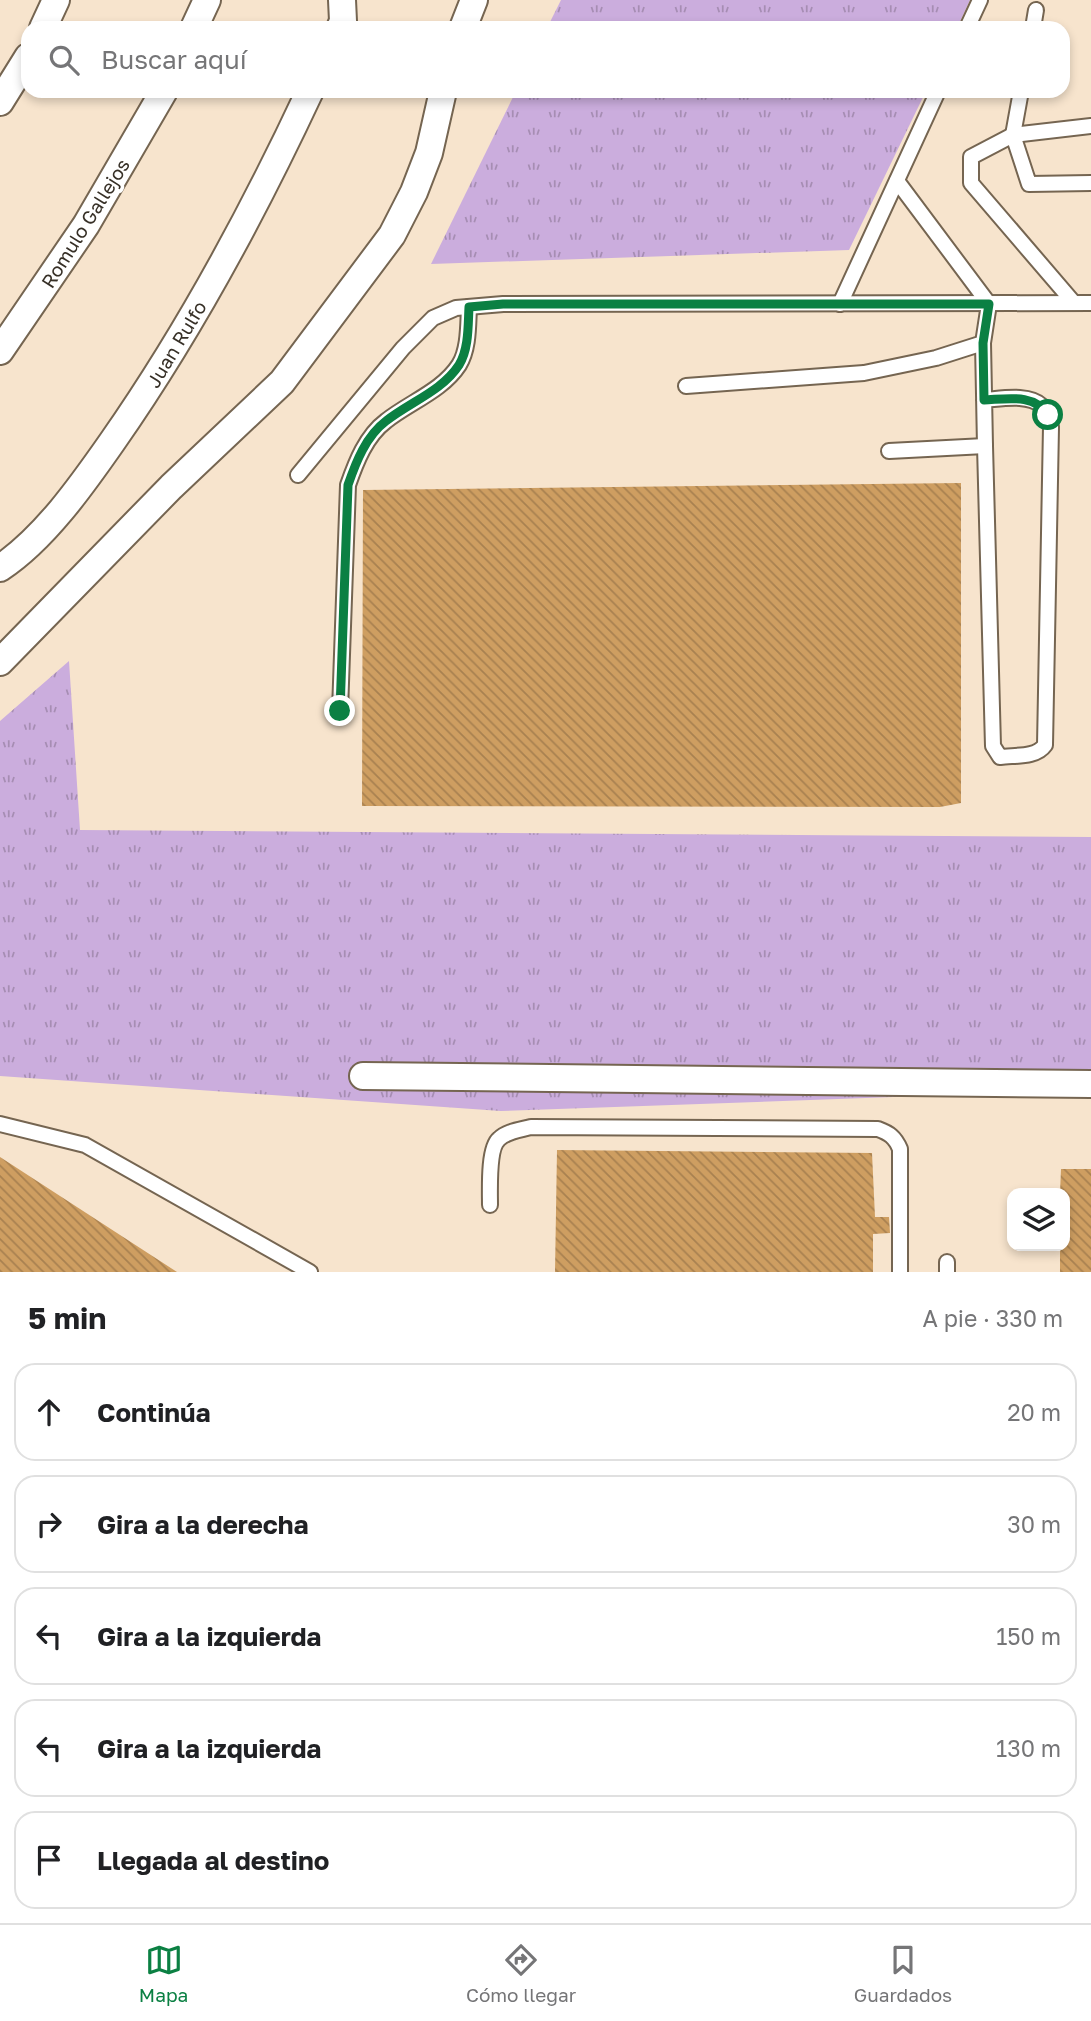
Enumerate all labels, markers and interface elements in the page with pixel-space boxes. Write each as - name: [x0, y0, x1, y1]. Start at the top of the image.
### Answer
- search box: [21, 21, 1070, 98]
- icon: search: [45, 41, 83, 79]
- text: Buscar aquí: [101, 44, 247, 75]
- street label: Romulo Gallejos: [36, 154, 134, 292]
- street label: Juan Rulfo: [141, 296, 211, 392]
- route start: [1032, 399, 1063, 430]
- route end: [324, 695, 355, 726]
- map controls: [1007, 1188, 1070, 1251]
- button: layers: [1007, 1188, 1070, 1251]
- text: 5 min: [28, 1300, 106, 1336]
- text: A pie · 330 m: [923, 1304, 1063, 1332]
- icon: ahead: [30, 1393, 68, 1431]
- text: Continúa: [97, 1397, 211, 1428]
- text: 20 m: [1007, 1398, 1061, 1426]
- icon: right: [30, 1505, 68, 1543]
- text: Gira a la derecha: [97, 1509, 309, 1540]
- text: 30 m: [1007, 1510, 1061, 1538]
- icon: left: [30, 1617, 68, 1655]
- text: Gira a la izquierda: [97, 1621, 321, 1652]
- text: 150 m: [996, 1622, 1061, 1650]
- icon: left: [30, 1729, 68, 1767]
- text: Gira a la izquierda: [97, 1733, 321, 1764]
- text: 130 m: [996, 1734, 1061, 1762]
- icon: arrive: [30, 1841, 68, 1879]
- text: Llegada al destino: [97, 1845, 329, 1876]
- tab: Mapa: [139, 1941, 188, 2006]
- tab: Cómo llegar: [466, 1941, 576, 2006]
- tab: Guardados: [854, 1941, 952, 2006]

